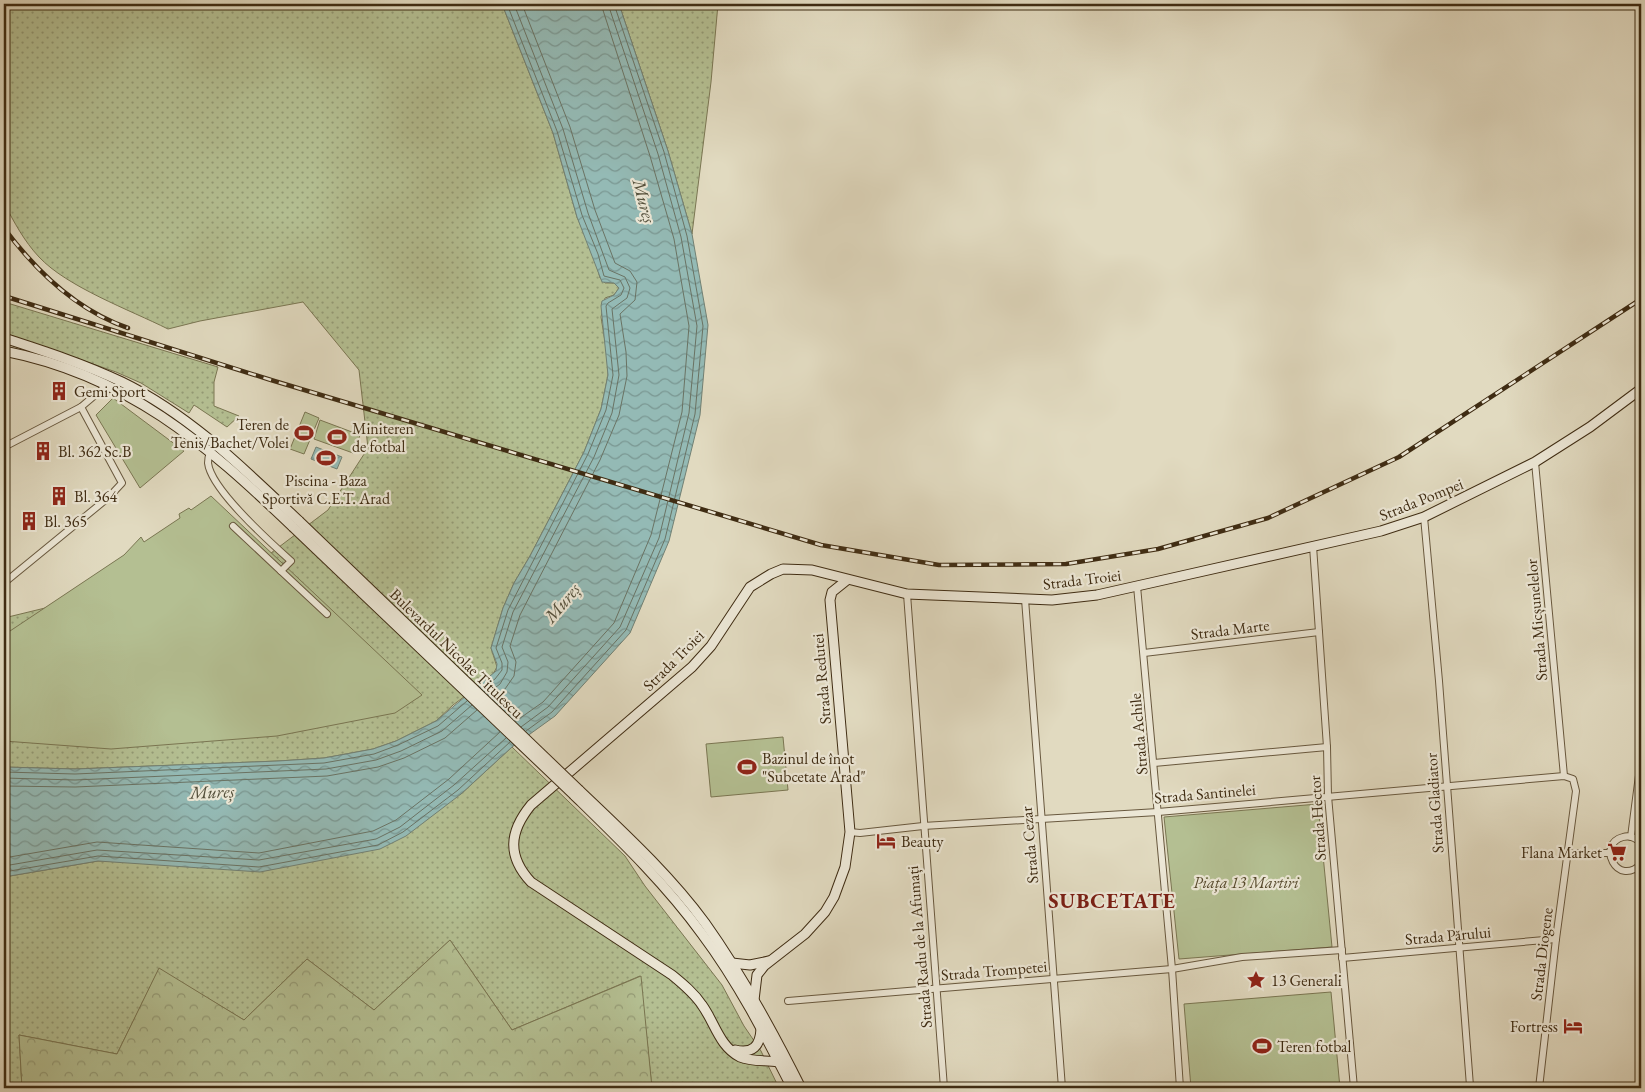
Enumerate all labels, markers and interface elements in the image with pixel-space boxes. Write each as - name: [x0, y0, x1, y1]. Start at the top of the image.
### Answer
- water label: Mureș: [626, 175, 662, 227]
- building icon: Gemi Sport: [48, 380, 70, 402]
- place label: Gemi Sport: [74, 381, 146, 402]
- place label: Teren de Tenis/Bachet/Volei: [171, 414, 289, 453]
- place label: Miniteren de fotbal: [352, 418, 415, 457]
- sports icon: Teren de Tenis/Bachet/Volei: [293, 422, 315, 444]
- sports icon: Miniteren de fotbal: [326, 426, 348, 448]
- building icon: Bl. 362 Sc.B: [32, 440, 54, 462]
- place label: Bl. 362 Sc.B: [58, 441, 131, 462]
- sports icon: Piscina - Baza Sportivă C.E.T. Arad: [315, 447, 337, 469]
- place label: Piscina - Baza Sportivă C.E.T. Arad: [262, 470, 391, 509]
- street label: Strada Pompei: [1376, 473, 1466, 526]
- building icon: Bl. 364: [48, 485, 70, 507]
- place label: Bl. 364: [74, 486, 117, 507]
- building icon: Bl. 365: [18, 510, 40, 532]
- place label: Bl. 365: [44, 511, 87, 532]
- street label: Strada Micșunelelor: [1521, 558, 1552, 682]
- street label: Strada Troiei: [1042, 564, 1122, 595]
- water label: Mureș: [538, 577, 586, 629]
- street label: Bulevardul Nicolae Titulescu: [385, 584, 529, 723]
- street label: Strada Marte: [1190, 614, 1271, 645]
- street label: Strada Troiei: [638, 625, 709, 695]
- street label: Strada Redutei: [807, 633, 836, 725]
- street label: Strada Achile: [1124, 692, 1153, 776]
- place label: Bazinul de înot "Subcetate Arad": [762, 748, 866, 787]
- street label: Strada Gladiator: [1420, 751, 1448, 854]
- sports icon: Bazinul de înot "Subcetate Arad": [736, 756, 758, 778]
- street label: Strada Hector: [1304, 774, 1331, 861]
- water label: Mureș: [188, 779, 236, 805]
- street label: Strada Santinelei: [1153, 779, 1257, 808]
- street label: Strada Cezar: [1016, 805, 1043, 884]
- hotel icon: Beauty: [875, 830, 897, 852]
- place label: Beauty: [901, 831, 944, 852]
- supermarket icon: Flana Market: [1606, 841, 1628, 863]
- place label: Flana Market: [1521, 842, 1602, 863]
- street label: Strada Radu de la Afumați: [902, 865, 937, 1029]
- park label: Piața 13 Martiri: [1193, 872, 1300, 893]
- district label: SUBCETATE: [1048, 887, 1176, 914]
- street label: Strada Diogene: [1525, 906, 1558, 1002]
- street label: Strada Părului: [1404, 921, 1492, 950]
- street label: Strada Trompetei: [940, 955, 1048, 986]
- place icon: 13 Generali: [1245, 969, 1267, 991]
- place label: 13 Generali: [1271, 970, 1342, 991]
- hotel icon: Fortress: [1562, 1015, 1584, 1037]
- place label: Fortress: [1510, 1016, 1558, 1037]
- sports icon: Teren fotbal: [1251, 1035, 1273, 1057]
- place label: Teren fotbal: [1277, 1036, 1351, 1057]

